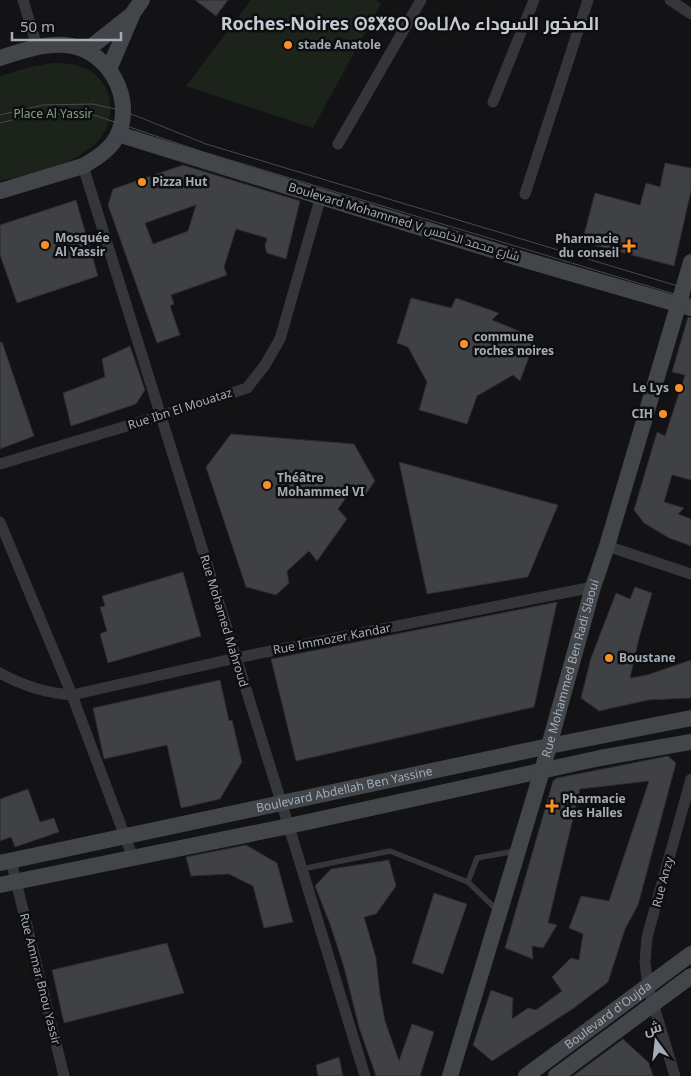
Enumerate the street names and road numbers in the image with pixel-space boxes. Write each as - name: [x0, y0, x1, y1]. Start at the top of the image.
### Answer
- street label: Boulevard Mohammed V شارع محمد الخامس: [286, 178, 522, 265]
- street label: Rue Ibn El Mouataz: [126, 384, 234, 433]
- street label: Rue Mohamed Mahroud: [196, 553, 253, 689]
- street label: Rue Mohammed Ben Radi Slaoui: [537, 577, 603, 759]
- street label: Rue Immozer Kandar: [272, 619, 392, 658]
- street label: Boulevard Abdellah Ben Yassine: [254, 762, 434, 816]
- street label: Rue Anzy: [648, 854, 678, 909]
- street label: Rue Ammar Bnou Yassir: [16, 911, 65, 1047]
- street label: Boulevard d'Oujda: [561, 977, 655, 1053]

